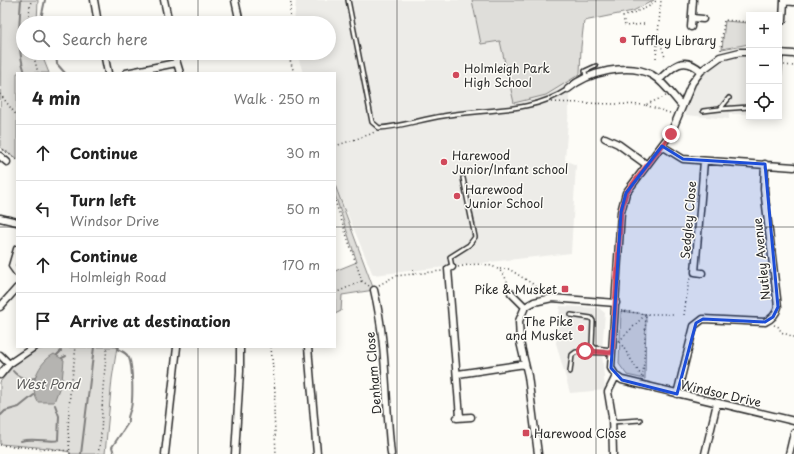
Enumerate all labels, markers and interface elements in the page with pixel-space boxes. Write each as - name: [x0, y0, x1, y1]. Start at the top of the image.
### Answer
- map controls: [746, 12, 782, 120]
- button: +: [746, 12, 782, 48]
- search box: [16, 16, 336, 60]
- icon: search: [30, 27, 52, 49]
- text: Search here: [62, 27, 148, 50]
- place label: Tuffley Library: [631, 31, 717, 49]
- marker: Tuffley Library: [618, 35, 628, 45]
- button: −: [746, 48, 782, 84]
- place label: Holmleigh Park High School: [464, 59, 550, 91]
- marker: Holmleigh Park High School: [451, 70, 461, 80]
- button: locate: [746, 84, 782, 120]
- text: 4 min: [32, 85, 80, 111]
- text: Walk · 250 m: [234, 89, 320, 108]
- route end: [662, 125, 680, 143]
- text: Continue: [70, 141, 138, 164]
- icon: ahead: [32, 142, 54, 164]
- text: 30 m: [286, 143, 320, 162]
- place label: Harewood Junior/Infant school: [452, 146, 568, 178]
- marker: Harewood Junior/Infant school: [439, 157, 449, 167]
- place label: Harewood Junior School: [465, 180, 543, 212]
- street label: Sedgley Close: [676, 180, 700, 260]
- text: Turn left: [70, 188, 136, 211]
- marker: Harewood Junior School: [452, 191, 462, 201]
- icon: left: [32, 198, 54, 220]
- text: 50 m: [286, 199, 320, 218]
- text: Windsor Drive: [70, 211, 159, 230]
- street label: Nutley Avenue: [748, 217, 774, 301]
- text: Continue: [70, 244, 138, 267]
- icon: ahead: [32, 254, 54, 276]
- text: 170 m: [282, 255, 320, 274]
- text: Holmleigh Road: [70, 267, 167, 286]
- place label: Pike & Musket: [474, 280, 557, 298]
- marker: Pike & Musket: [560, 284, 570, 294]
- text: Arrive at destination: [70, 309, 231, 332]
- icon: arrive: [32, 310, 54, 332]
- place label: The Pike and Musket: [505, 312, 573, 344]
- marker: The Pike and Musket: [576, 323, 586, 333]
- street label: Denham Close: [360, 331, 386, 415]
- route start: [576, 342, 594, 360]
- water label: West Pond: [15, 374, 82, 393]
- street label: Windsor Drive: [679, 375, 763, 411]
- place label: Harewood Close: [534, 424, 626, 442]
- marker: Harewood Close: [521, 428, 531, 438]

